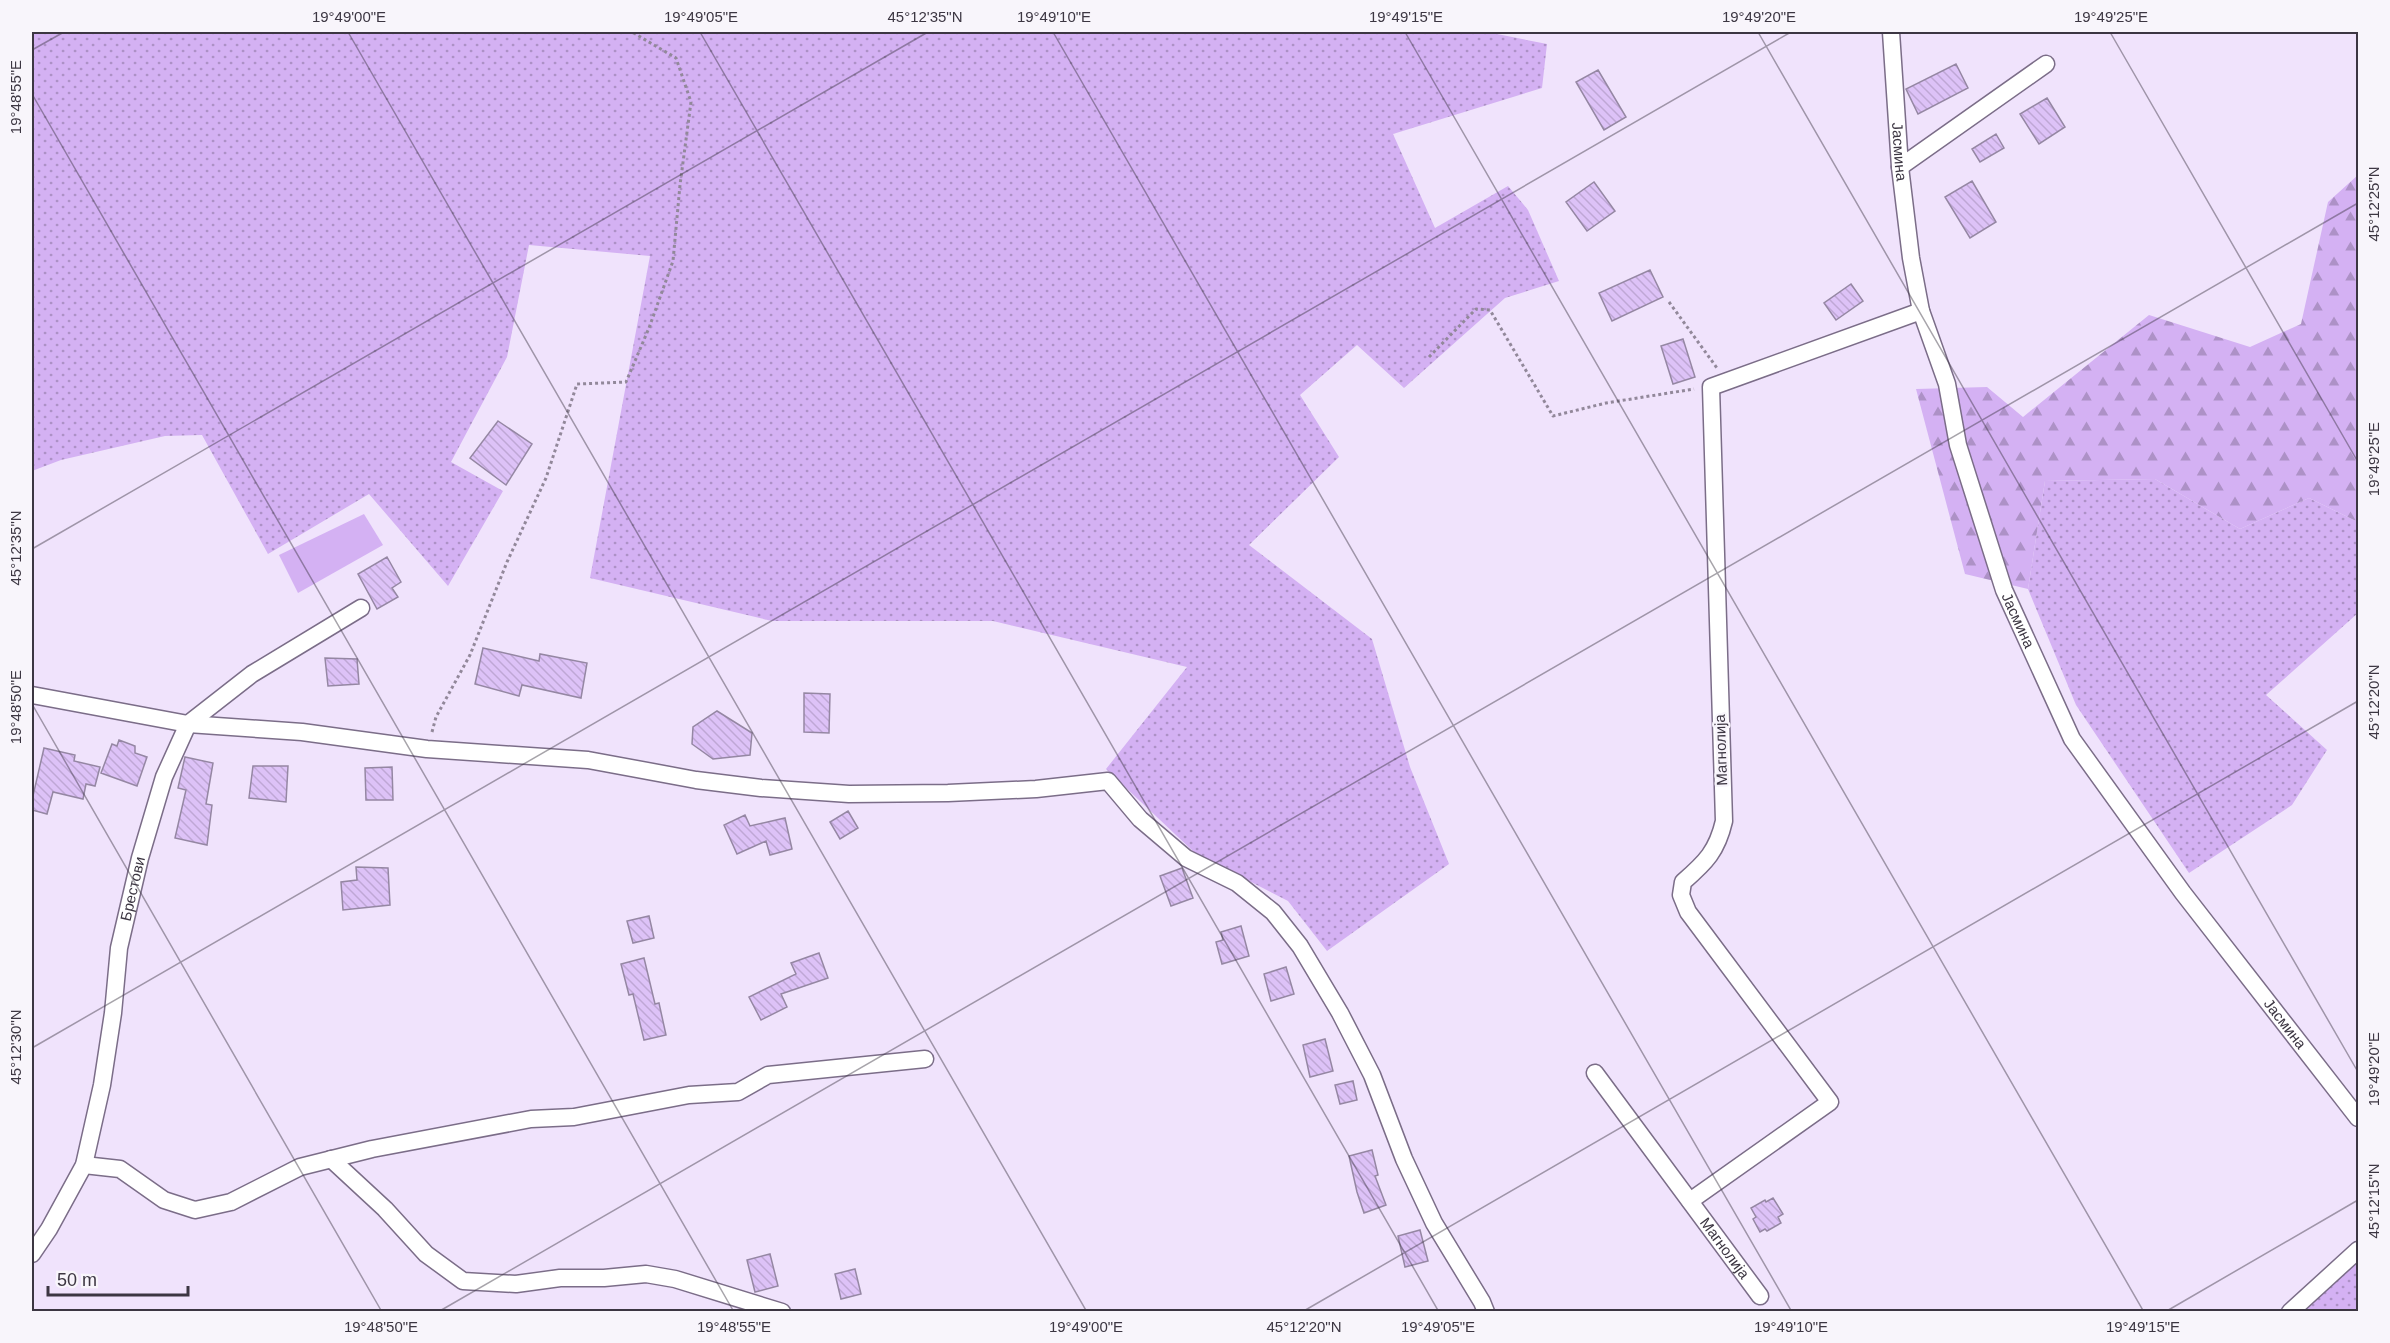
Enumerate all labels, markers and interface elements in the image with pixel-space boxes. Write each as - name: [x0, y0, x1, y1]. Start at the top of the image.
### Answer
- text: 19°49'00"E: [312, 8, 386, 25]
- text: 19°49'05"E: [664, 8, 738, 25]
- text: 45°12'35"N: [887, 8, 963, 25]
- text: 19°49'10"E: [1017, 8, 1091, 25]
- text: 19°49'15"E: [1369, 8, 1443, 25]
- text: 19°49'20"E: [1722, 8, 1796, 25]
- text: 19°49'25"E: [2074, 8, 2148, 25]
- text: 19°48'55"E: [7, 60, 24, 134]
- street label: Јасмина: [1889, 122, 1911, 183]
- text: 45°12'25"N: [2365, 166, 2382, 242]
- text: 19°49'25"E: [2365, 422, 2382, 496]
- text: 45°12'35"N: [7, 510, 24, 586]
- street label: Јасмина: [1998, 590, 2039, 651]
- text: 45°12'20"N: [2365, 664, 2382, 740]
- text: 19°48'50"E: [7, 670, 24, 744]
- street label: Магнолија: [1711, 713, 1730, 786]
- street label: Брестови: [117, 855, 148, 923]
- street label: Јасмина: [2261, 995, 2310, 1053]
- text: 45°12'30"N: [7, 1009, 24, 1085]
- text: 19°49'20"E: [2365, 1032, 2382, 1106]
- text: 45°12'15"N: [2365, 1163, 2382, 1239]
- street label: Магнолија: [1697, 1214, 1754, 1282]
- scale bar: [48, 1259, 188, 1297]
- text: 50 m: [57, 1270, 97, 1290]
- text: 19°48'50"E: [344, 1318, 418, 1335]
- text: 19°48'55"E: [697, 1318, 771, 1335]
- text: 19°49'00"E: [1049, 1318, 1123, 1335]
- text: 45°12'20"N: [1266, 1318, 1342, 1335]
- text: 19°49'05"E: [1401, 1318, 1475, 1335]
- text: 19°49'10"E: [1754, 1318, 1828, 1335]
- text: 19°49'15"E: [2106, 1318, 2180, 1335]

